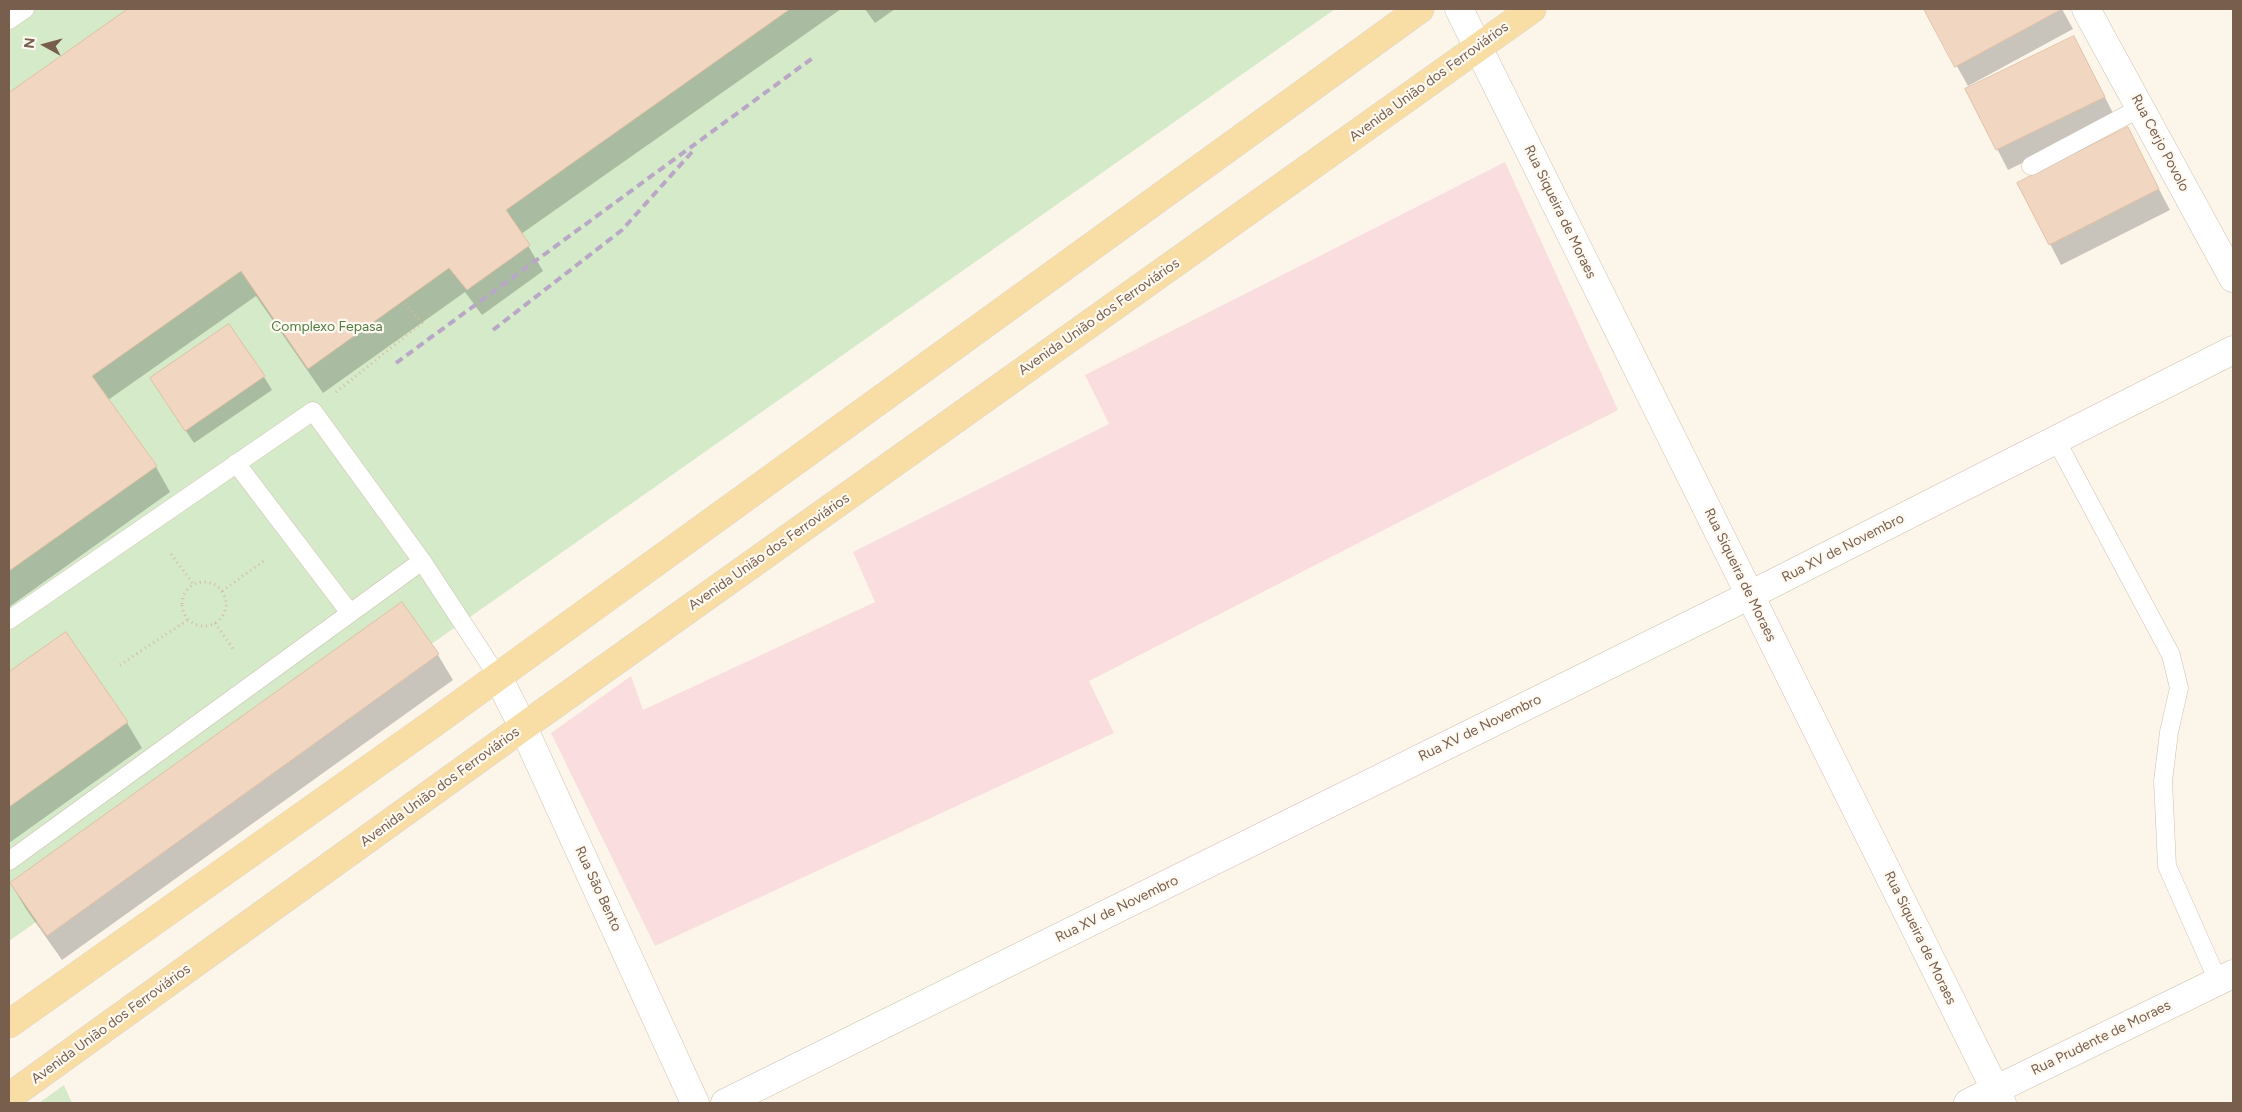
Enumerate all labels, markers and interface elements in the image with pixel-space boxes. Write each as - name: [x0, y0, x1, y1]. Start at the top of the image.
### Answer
- street label: Avenida União dos Ferroviários: [1346, 19, 1512, 145]
- north arrow: [20, 20, 70, 70]
- text: N: [21, 37, 39, 50]
- street label: Rua Cerjo Povolo: [2127, 92, 2193, 194]
- street label: Rua Siqueira de Moraes: [1520, 143, 1600, 281]
- street label: Avenida União dos Ferroviários: [1015, 255, 1183, 379]
- park label: Complexo Fepasa: [271, 319, 383, 335]
- street label: Avenida União dos Ferroviários: [685, 490, 853, 614]
- street label: Rua Siqueira de Moraes: [1700, 506, 1780, 644]
- street label: Rua XV de Novembro: [1779, 510, 1907, 586]
- street label: Rua XV de Novembro: [1416, 691, 1544, 765]
- street label: Avenida União dos Ferroviários: [357, 724, 523, 850]
- street label: Rua São Bento: [571, 844, 625, 934]
- street label: Rua Siqueira de Moraes: [1880, 869, 1960, 1007]
- street label: Rua XV de Novembro: [1053, 872, 1181, 946]
- street label: Avenida União dos Ferroviários: [28, 961, 194, 1087]
- street label: Rua Prudente de Moraes: [2029, 997, 2173, 1079]

